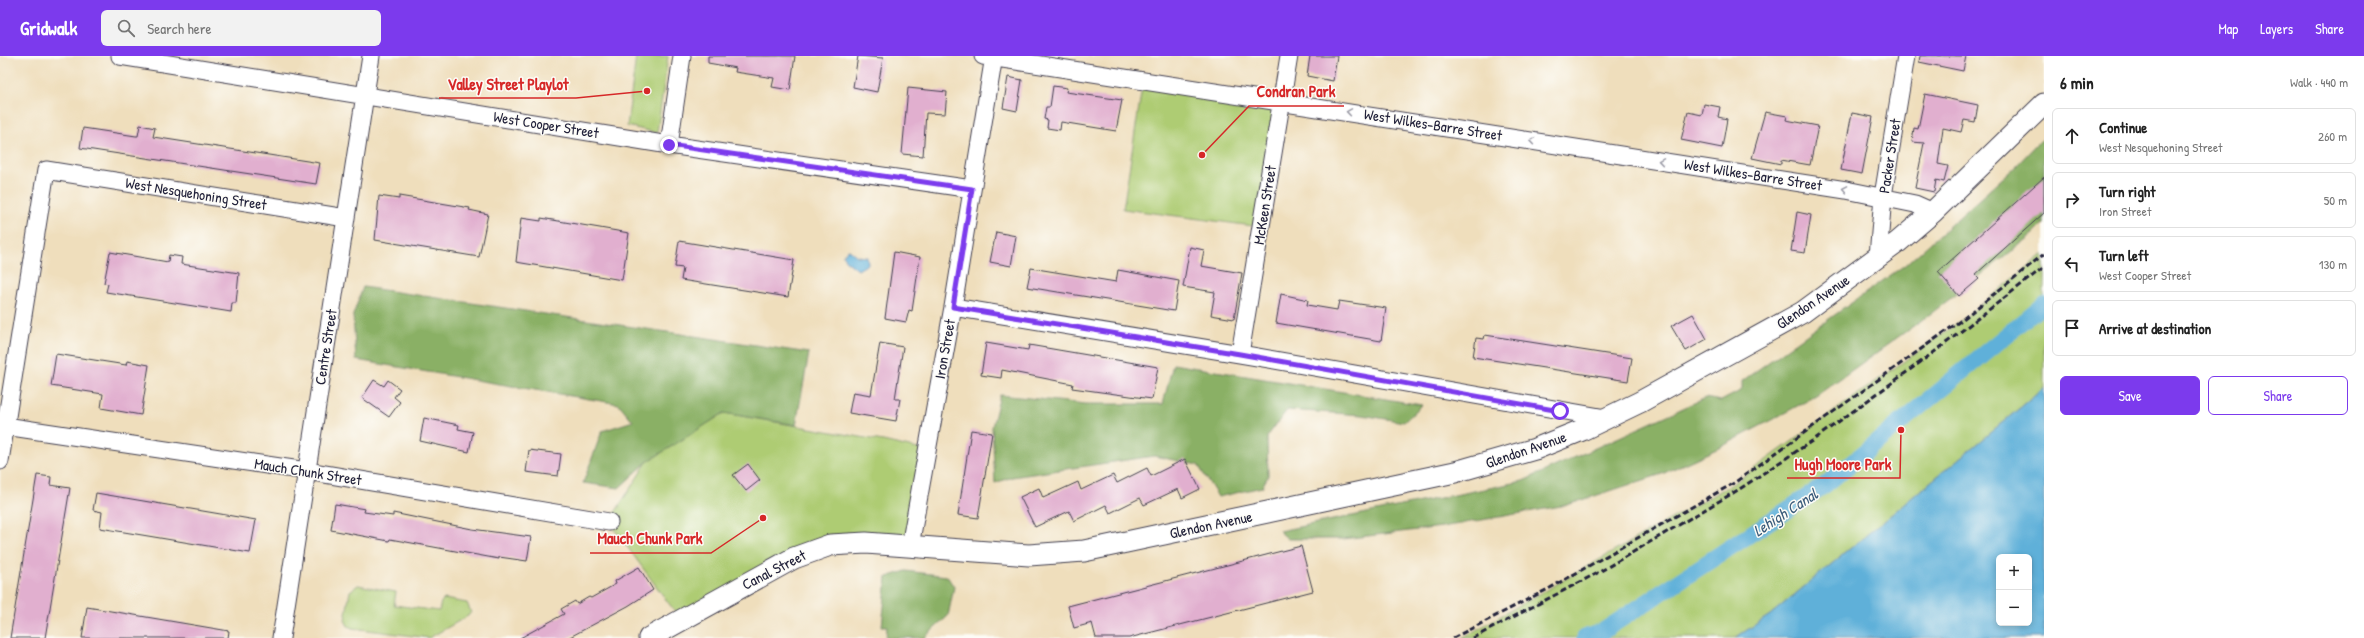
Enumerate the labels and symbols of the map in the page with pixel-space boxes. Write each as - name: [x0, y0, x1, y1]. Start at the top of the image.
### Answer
- callout: Valley Street Playlot: [439, 70, 576, 98]
- text: Valley Street Playlot: [447, 73, 569, 96]
- callout: Condran Park: [1249, 78, 1344, 106]
- text: Condran Park: [1257, 80, 1336, 102]
- street label: West Wilkes-Barre Street: [1362, 103, 1504, 146]
- street label: West Cooper Street: [492, 106, 601, 143]
- one-way arrow: [1346, 108, 1352, 117]
- street label: Packer Street: [1873, 116, 1906, 195]
- route end: [660, 136, 678, 154]
- one-way arrow: [1529, 137, 1536, 146]
- street label: West Wilkes-Barre Street: [1682, 153, 1824, 196]
- one-way arrow: [1658, 157, 1664, 166]
- street label: McKeen Street: [1248, 163, 1281, 246]
- street label: West Nesquehoning Street: [124, 172, 269, 215]
- one-way arrow: [1842, 185, 1848, 194]
- street label: Glendon Avenue: [1772, 269, 1853, 334]
- street label: Centre Street: [309, 307, 342, 386]
- street label: Iron Street: [929, 316, 960, 381]
- route start: [1551, 402, 1569, 420]
- street label: Glendon Avenue: [1483, 426, 1569, 473]
- callout: Hugh Moore Park: [1787, 450, 1900, 478]
- street label: Mauch Chunk Street: [253, 453, 364, 490]
- text: Hugh Moore Park: [1795, 453, 1892, 476]
- water label: Lehigh Canal: [1748, 483, 1822, 541]
- street label: Glendon Avenue: [1168, 505, 1254, 544]
- callout: Mauch Chunk Park: [590, 525, 711, 553]
- text: Mauch Chunk Park: [597, 527, 703, 549]
- street label: Canal Street: [738, 544, 810, 595]

